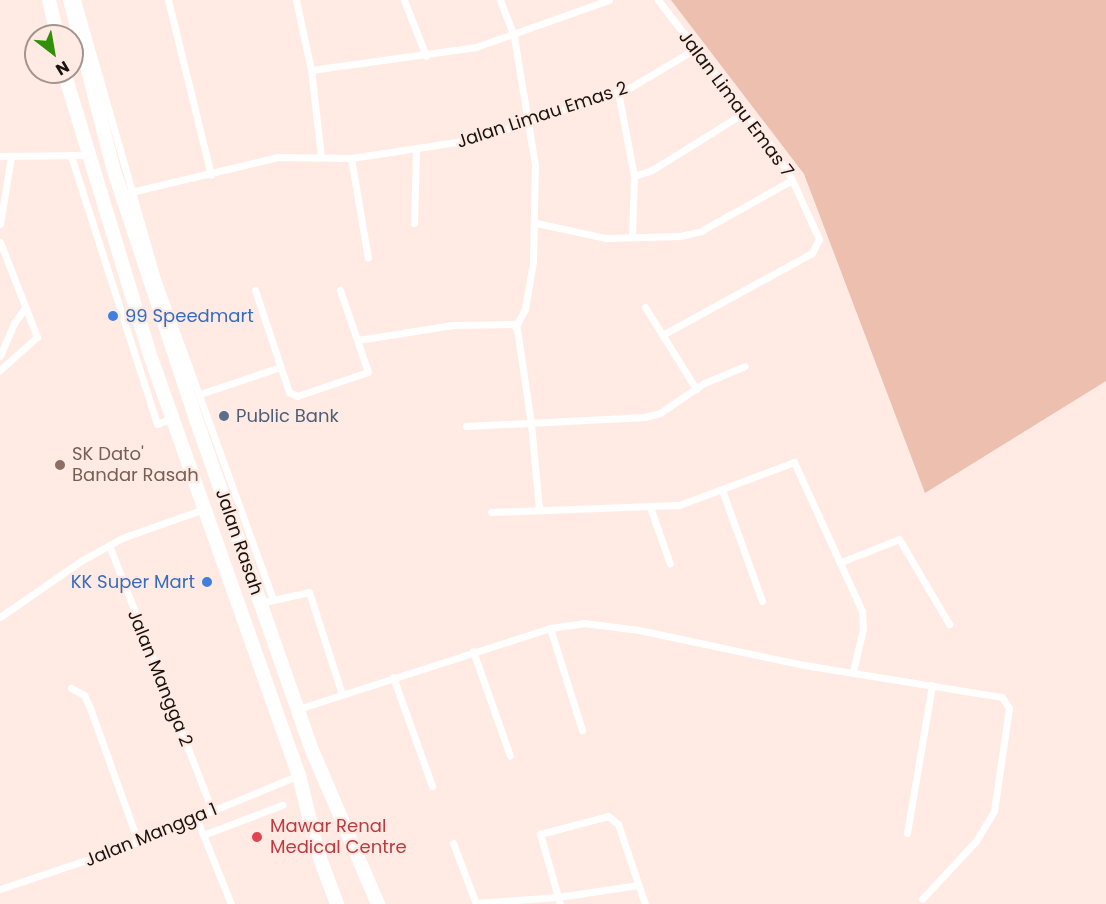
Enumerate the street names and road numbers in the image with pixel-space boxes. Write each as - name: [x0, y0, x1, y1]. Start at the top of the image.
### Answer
- street label: Jalan Limau Emas 7: [674, 26, 798, 182]
- street label: Jalan Limau Emas 2: [454, 77, 630, 153]
- street label: Jalan Rasah: [211, 486, 267, 598]
- street label: Jalan Mangga 2: [123, 607, 197, 749]
- street label: Jalan Mangga 1: [82, 799, 220, 871]

